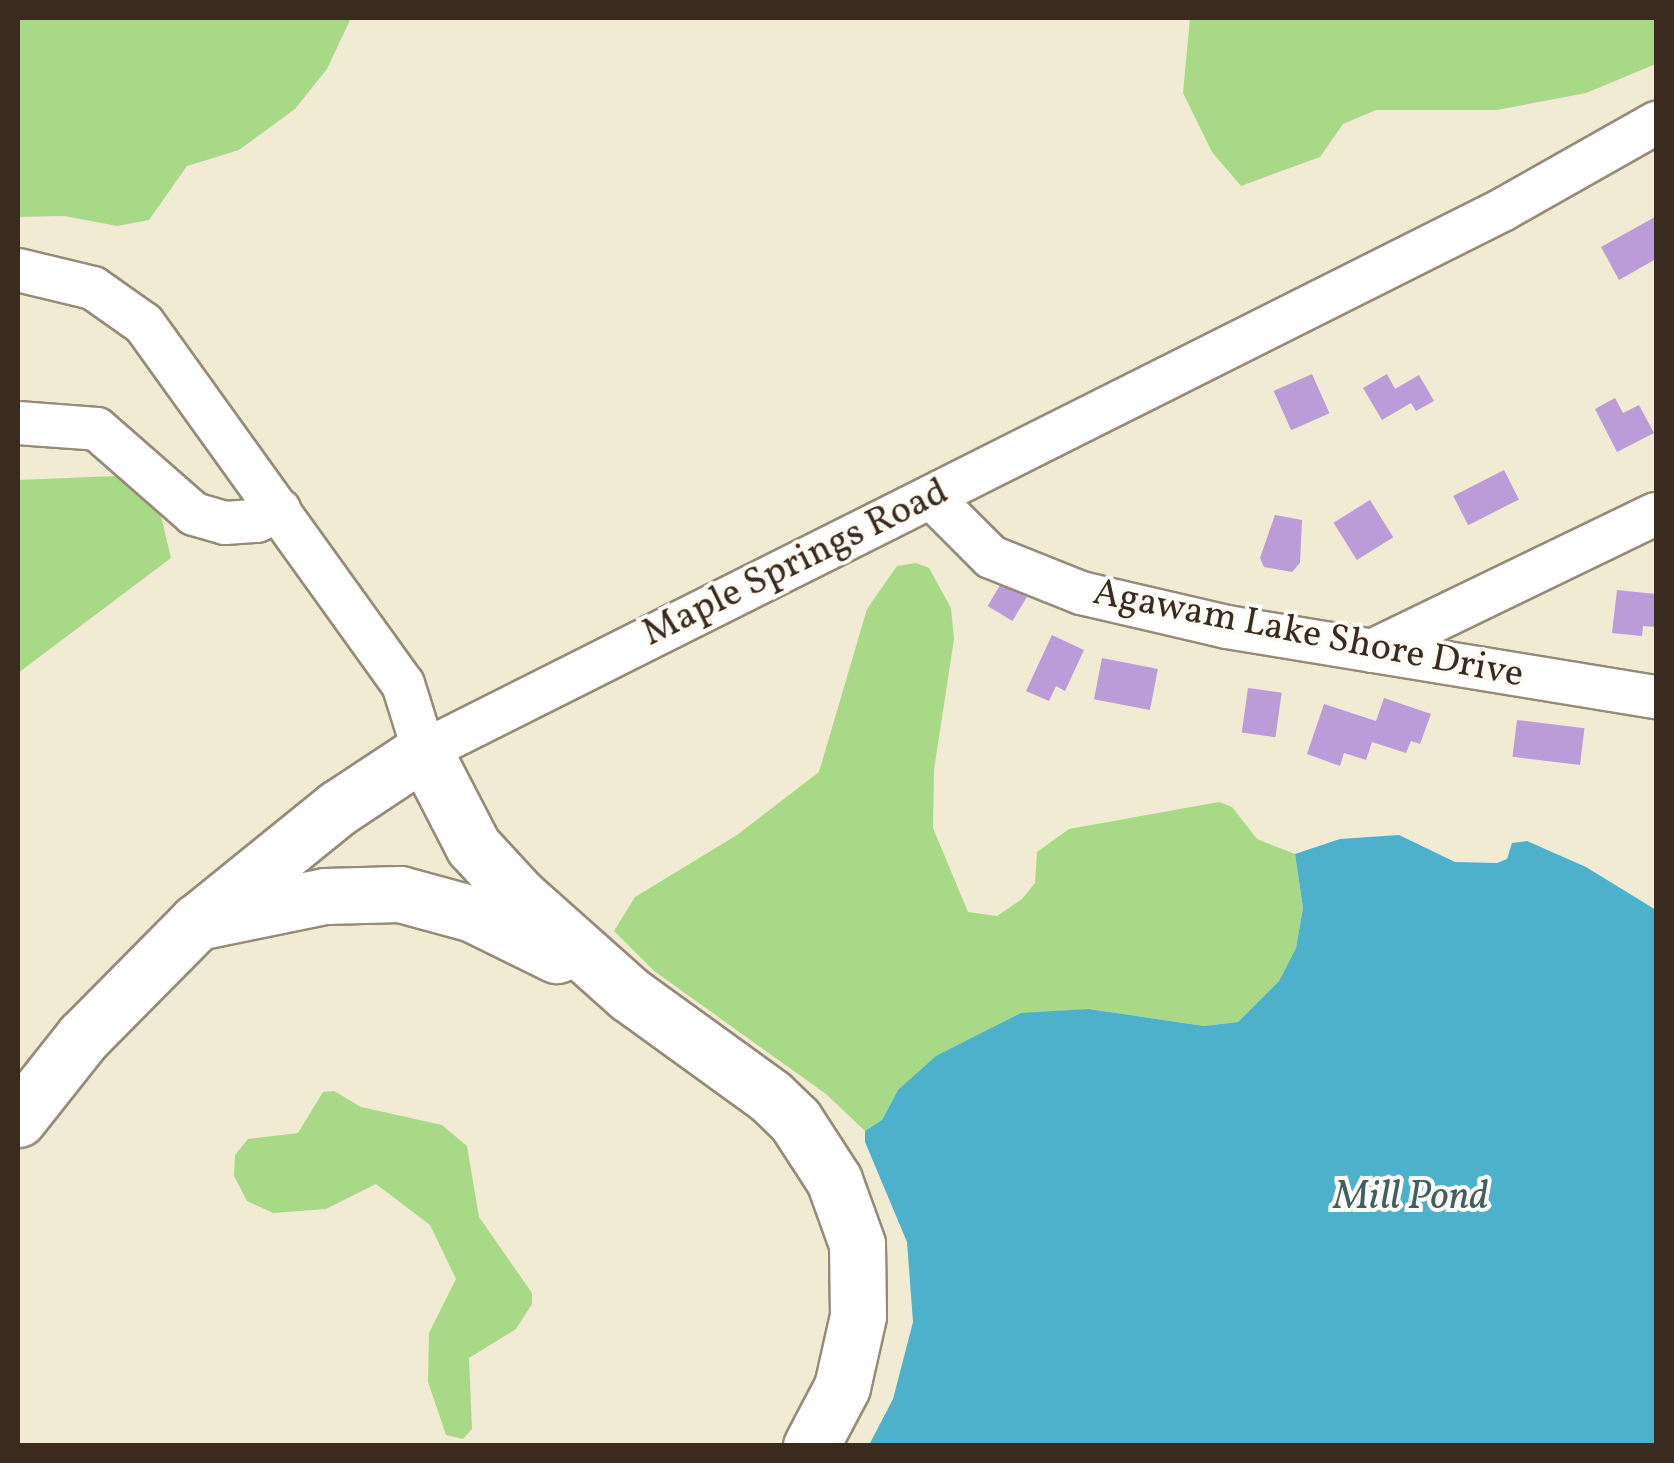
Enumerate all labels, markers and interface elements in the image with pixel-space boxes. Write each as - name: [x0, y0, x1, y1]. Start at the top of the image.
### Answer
- street label: Maple Springs Road: [636, 470, 956, 658]
- street label: Agawam Lake Shore Drive: [1089, 571, 1527, 699]
- water label: Mill Pond: [1334, 1174, 1488, 1222]

